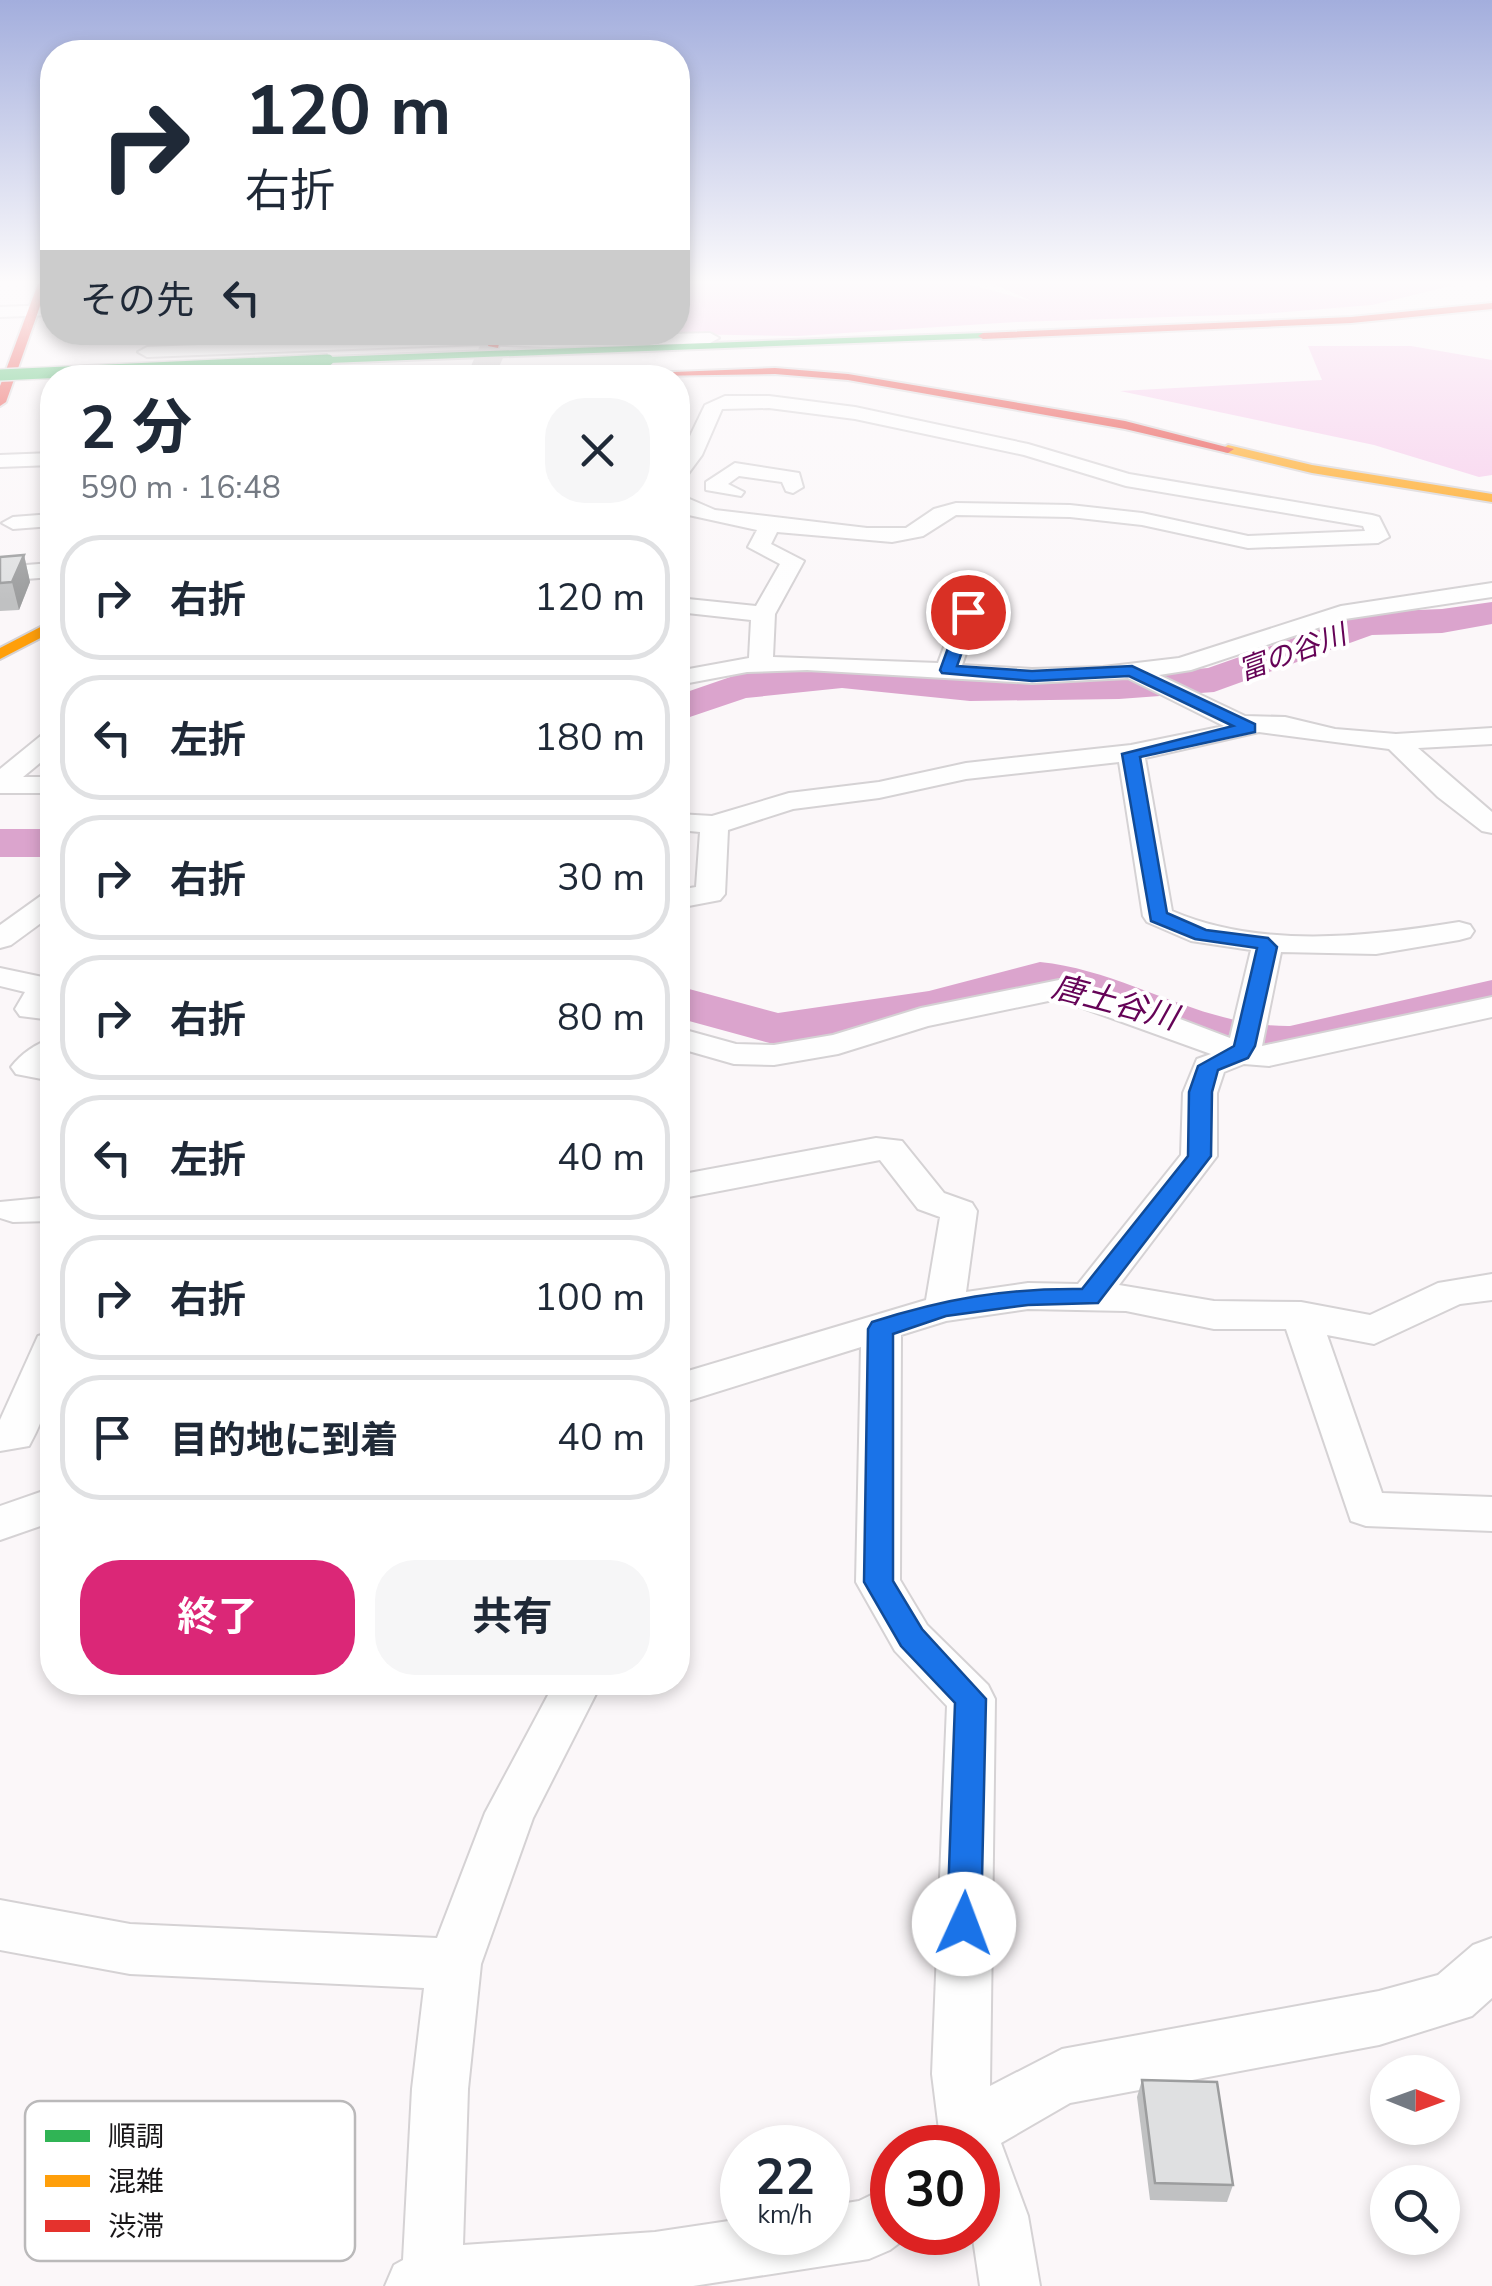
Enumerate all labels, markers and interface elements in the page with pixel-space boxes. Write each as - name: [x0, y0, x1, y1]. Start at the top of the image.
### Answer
- text: 120 m: [245, 63, 451, 159]
- icon: right: [80, 80, 210, 210]
- text: 右折: [245, 161, 335, 222]
- icon: left: [214, 270, 269, 325]
- text: その先: [80, 275, 194, 326]
- text: 2 分: [80, 387, 192, 469]
- button: close: [545, 398, 650, 503]
- text: 590 m · 16:48: [80, 466, 281, 509]
- icon: right: [85, 570, 140, 625]
- pin: [926, 570, 1011, 655]
- text: 120 m: [534, 572, 645, 623]
- text: 右折: [170, 575, 246, 626]
- icon: arrive: [941, 585, 996, 640]
- water label: 富の谷川: [1233, 615, 1354, 690]
- icon: left: [85, 710, 140, 765]
- text: 180 m: [534, 712, 645, 763]
- text: 左折: [170, 715, 246, 766]
- icon: right: [85, 850, 140, 905]
- text: 30 m: [557, 852, 645, 903]
- text: 右折: [170, 855, 246, 906]
- water label: 唐土谷川: [1047, 965, 1185, 1041]
- icon: right: [85, 990, 140, 1045]
- text: 80 m: [557, 992, 645, 1043]
- text: 右折: [170, 995, 246, 1046]
- icon: left: [85, 1130, 140, 1185]
- text: 40 m: [557, 1132, 645, 1183]
- text: 左折: [170, 1135, 246, 1186]
- icon: right: [85, 1270, 140, 1325]
- text: 100 m: [534, 1272, 645, 1323]
- text: 右折: [170, 1275, 246, 1326]
- icon: arrive: [85, 1410, 140, 1465]
- text: 40 m: [557, 1412, 645, 1463]
- text: 目的地に到着: [170, 1415, 398, 1466]
- button: 終了: [80, 1560, 355, 1675]
- button: 共有: [375, 1560, 650, 1675]
- position arrow: [912, 1872, 1016, 1976]
- north arrow: [1370, 2055, 1460, 2145]
- map controls: [1370, 2055, 1460, 2255]
- legend: [25, 2101, 355, 2261]
- text: 順調: [108, 2118, 164, 2156]
- speed limit sign: 30: [870, 2125, 1000, 2255]
- text: 22: [755, 2143, 815, 2212]
- text: 混雑: [108, 2163, 164, 2201]
- button: search: [1370, 2165, 1460, 2255]
- text: km/h: [757, 2198, 813, 2232]
- text: 渋滞: [108, 2208, 164, 2246]

